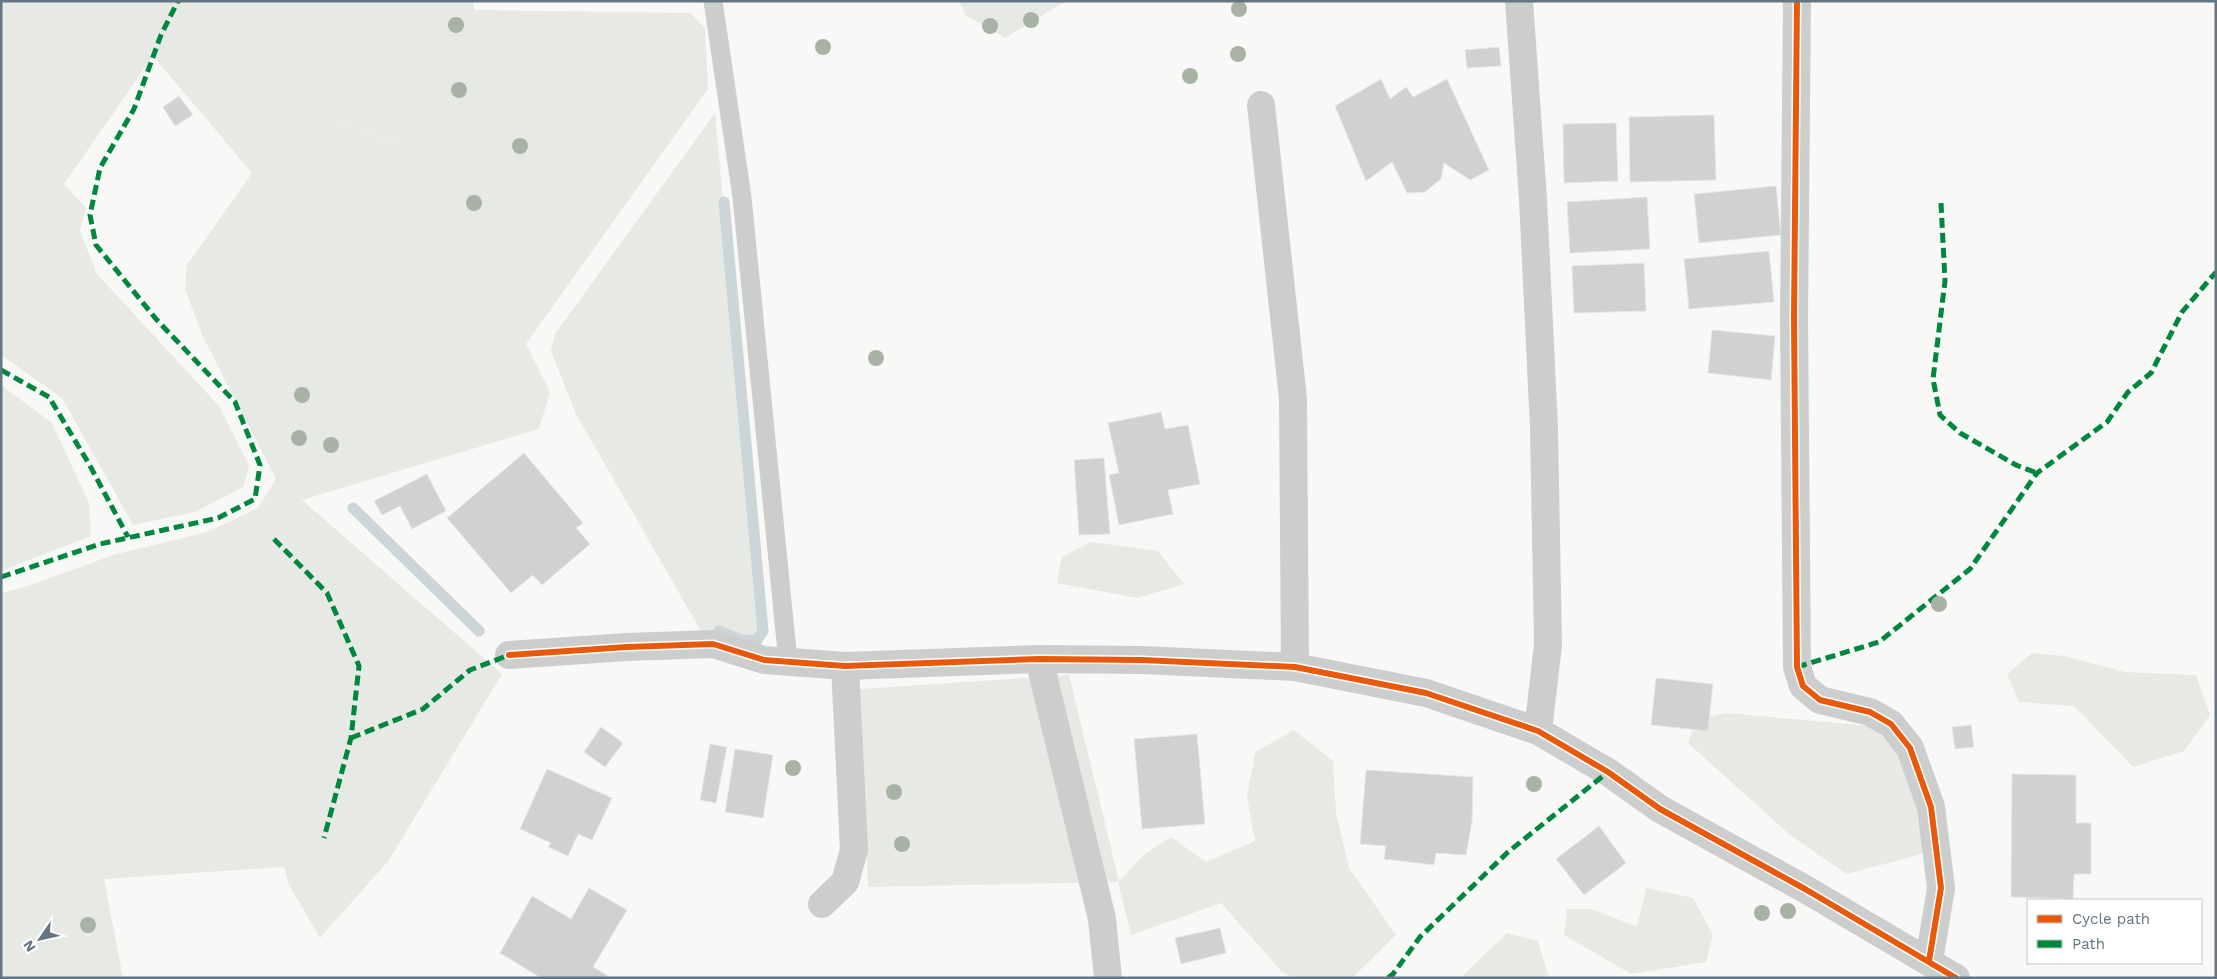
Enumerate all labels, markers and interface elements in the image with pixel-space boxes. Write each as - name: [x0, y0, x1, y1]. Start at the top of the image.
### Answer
- legend: [2027, 899, 2202, 964]
- text: Cycle path: [2072, 910, 2150, 928]
- north arrow: [15, 914, 65, 964]
- text: Path: [2072, 935, 2105, 953]
- text: N: [20, 937, 39, 955]

